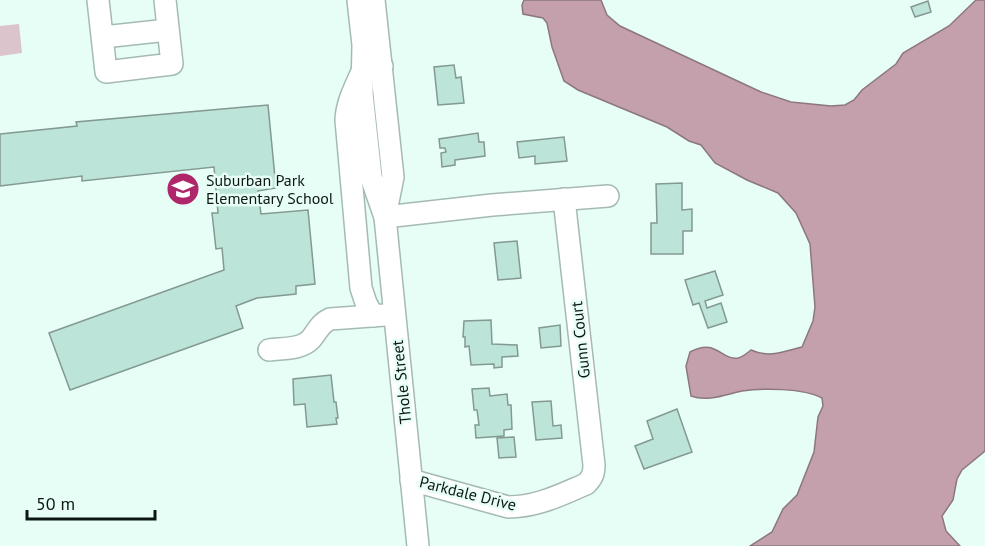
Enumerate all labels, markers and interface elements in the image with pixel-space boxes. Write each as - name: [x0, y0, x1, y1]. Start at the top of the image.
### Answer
- place label: Suburban Park Elementary School: [206, 170, 334, 208]
- school or university icon: Suburban Park Elementary School: [165, 171, 201, 207]
- street label: Gunn Court: [566, 300, 594, 379]
- street label: Thole Street: [387, 339, 415, 425]
- street label: Parkdale Drive: [418, 471, 518, 515]
- scale bar: [27, 483, 154, 521]
- text: 50 m: [36, 492, 75, 515]

